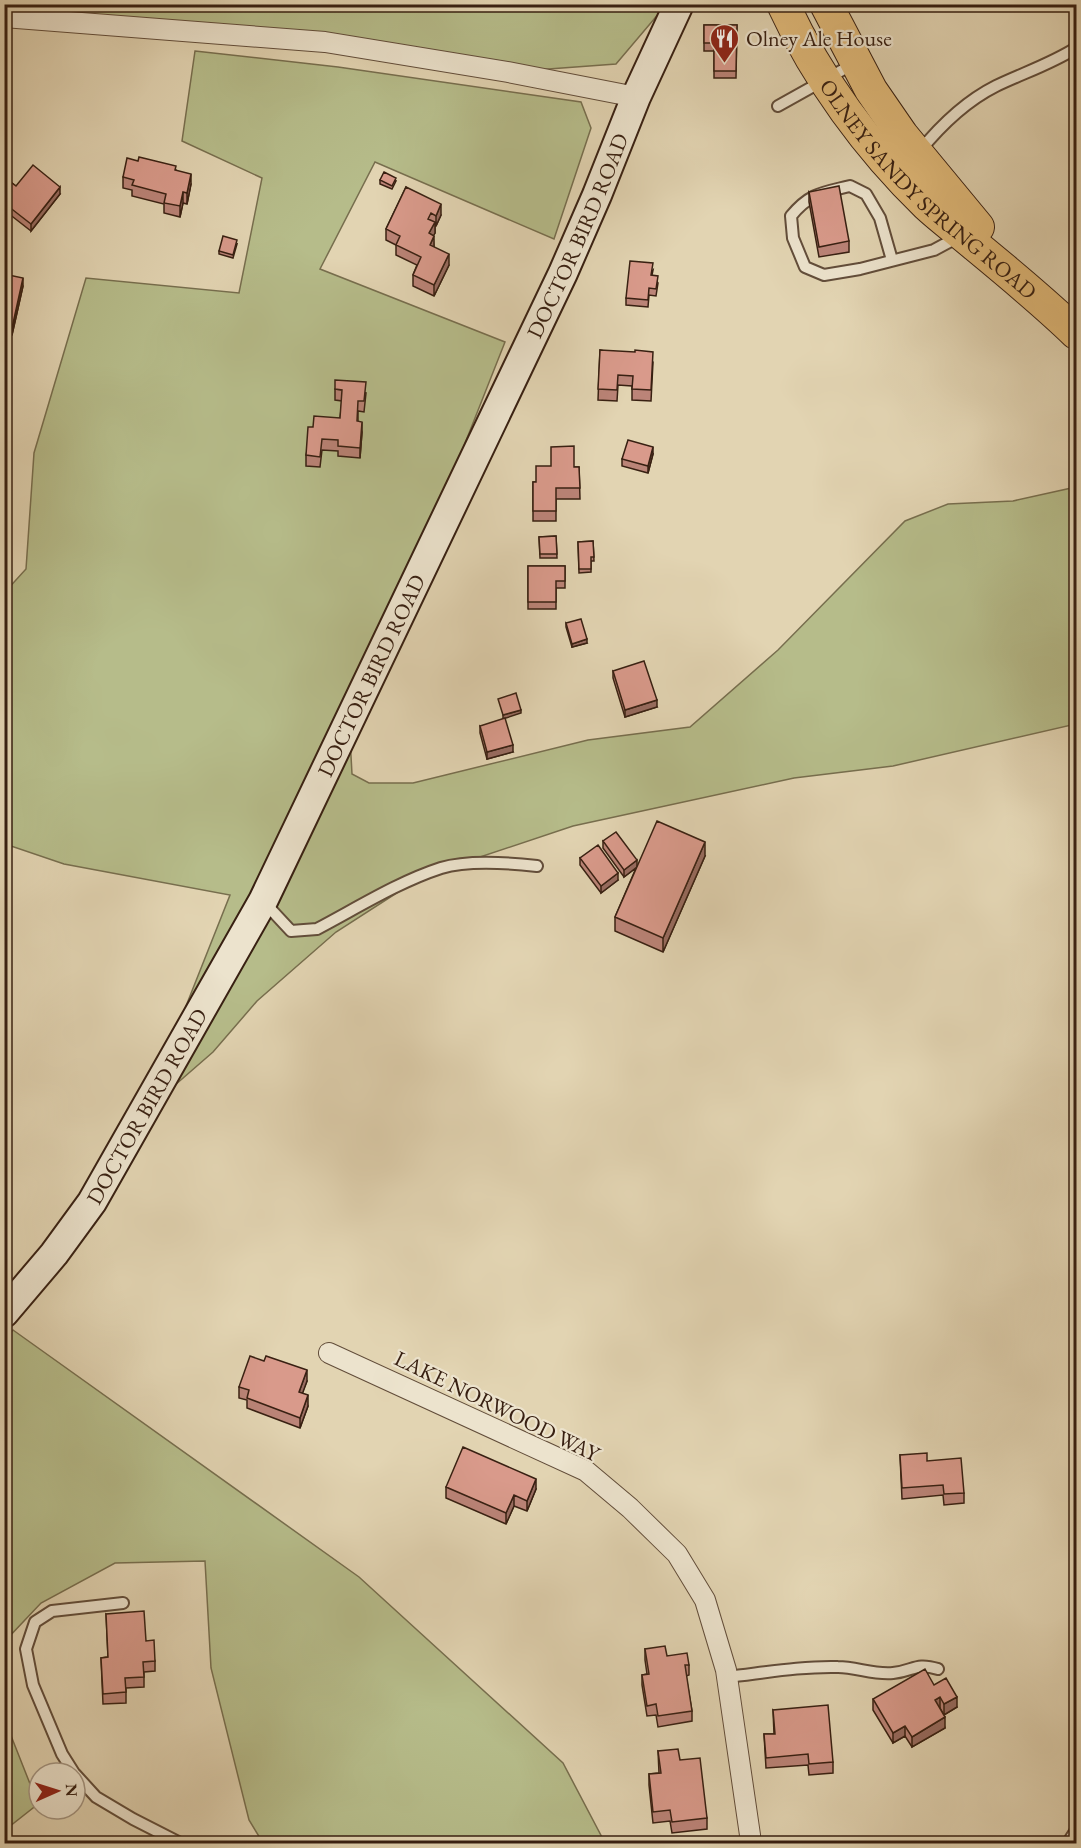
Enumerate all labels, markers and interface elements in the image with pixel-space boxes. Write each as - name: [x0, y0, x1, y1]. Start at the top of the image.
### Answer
- restaurant icon: Olney Ale House: [709, 22, 741, 64]
- place label: Olney Ale House: [746, 24, 892, 53]
- street label: OLNEY SANDY SPRING ROAD: [813, 73, 1043, 305]
- street label: DOCTOR BIRD ROAD: [520, 129, 635, 343]
- street label: DOCTOR BIRD ROAD: [310, 569, 432, 781]
- street label: DOCTOR BIRD ROAD: [79, 1003, 214, 1209]
- street label: LAKE NORWOOD WAY: [390, 1344, 606, 1469]
- north arrow: [27, 1761, 87, 1821]
- text: N: [61, 1783, 82, 1797]

